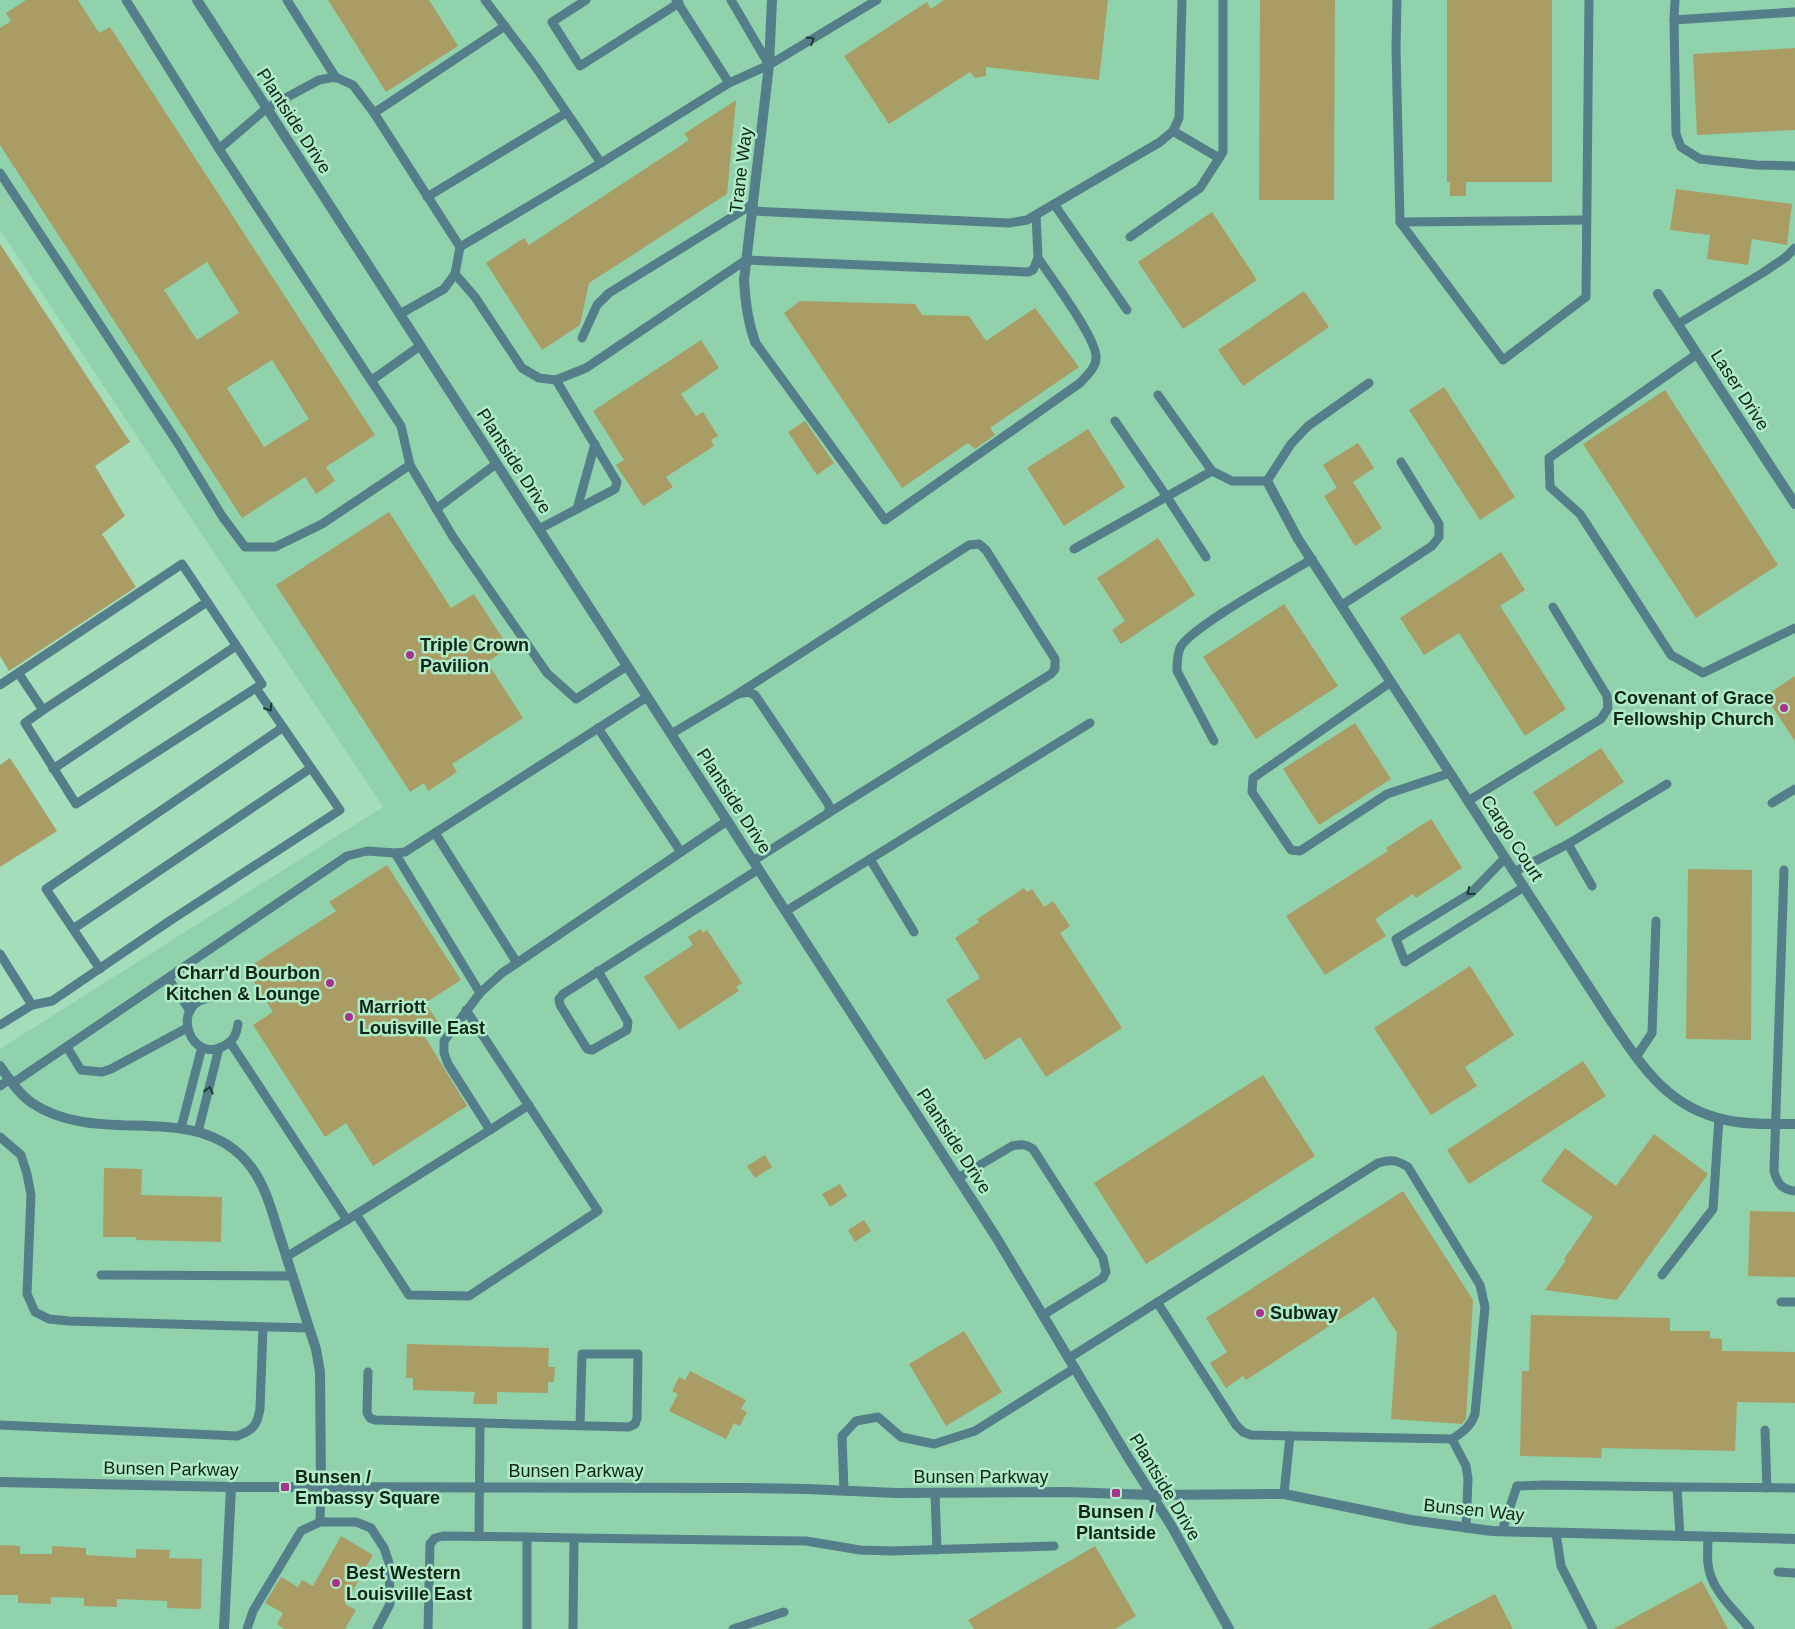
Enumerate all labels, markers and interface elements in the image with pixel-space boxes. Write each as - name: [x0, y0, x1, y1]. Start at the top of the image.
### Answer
- one-way arrow: [806, 36, 815, 46]
- street label: Plantside Drive: [253, 65, 335, 177]
- street label: Trane Way: [726, 126, 756, 214]
- street label: Laser Drive: [1707, 346, 1773, 434]
- street label: Plantside Drive: [473, 405, 555, 517]
- place label: Triple Crown Pavilion: [420, 635, 529, 676]
- marker: Triple Crown Pavilion: [404, 649, 416, 661]
- place label: Covenant of Grace Fellowship Church: [1613, 688, 1774, 729]
- one-way arrow: [263, 702, 272, 711]
- marker: Covenant of Grace Fellowship Church: [1778, 702, 1790, 714]
- street label: Plantside Drive: [693, 745, 775, 857]
- street label: Cargo Court: [1477, 791, 1547, 885]
- one-way arrow: [1467, 886, 1476, 895]
- place label: Charr'd Bourbon Kitchen & Lounge: [166, 963, 320, 1004]
- marker: Charr'd Bourbon Kitchen & Lounge: [324, 977, 336, 989]
- place label: Marriott Louisville East: [359, 997, 485, 1038]
- marker: Marriott Louisville East: [343, 1011, 355, 1023]
- one-way arrow: [203, 1085, 214, 1094]
- street label: Plantside Drive: [913, 1085, 995, 1197]
- place label: Subway: [1270, 1303, 1338, 1323]
- marker: Subway: [1254, 1307, 1266, 1319]
- street label: Plantside Drive: [1125, 1430, 1205, 1544]
- street label: Bunsen Parkway: [103, 1458, 239, 1480]
- street label: Bunsen Parkway: [508, 1461, 644, 1481]
- place label: Bunsen / Embassy Square: [295, 1467, 440, 1508]
- street label: Bunsen Parkway: [913, 1467, 1049, 1487]
- marker: Bunsen / Embassy Square: [279, 1481, 291, 1493]
- marker: Bunsen / Plantside: [1110, 1487, 1122, 1499]
- street label: Bunsen Way: [1423, 1495, 1525, 1525]
- place label: Bunsen / Plantside: [1076, 1502, 1156, 1543]
- place label: Best Western Louisville East: [346, 1563, 472, 1604]
- marker: Best Western Louisville East: [330, 1577, 342, 1589]

